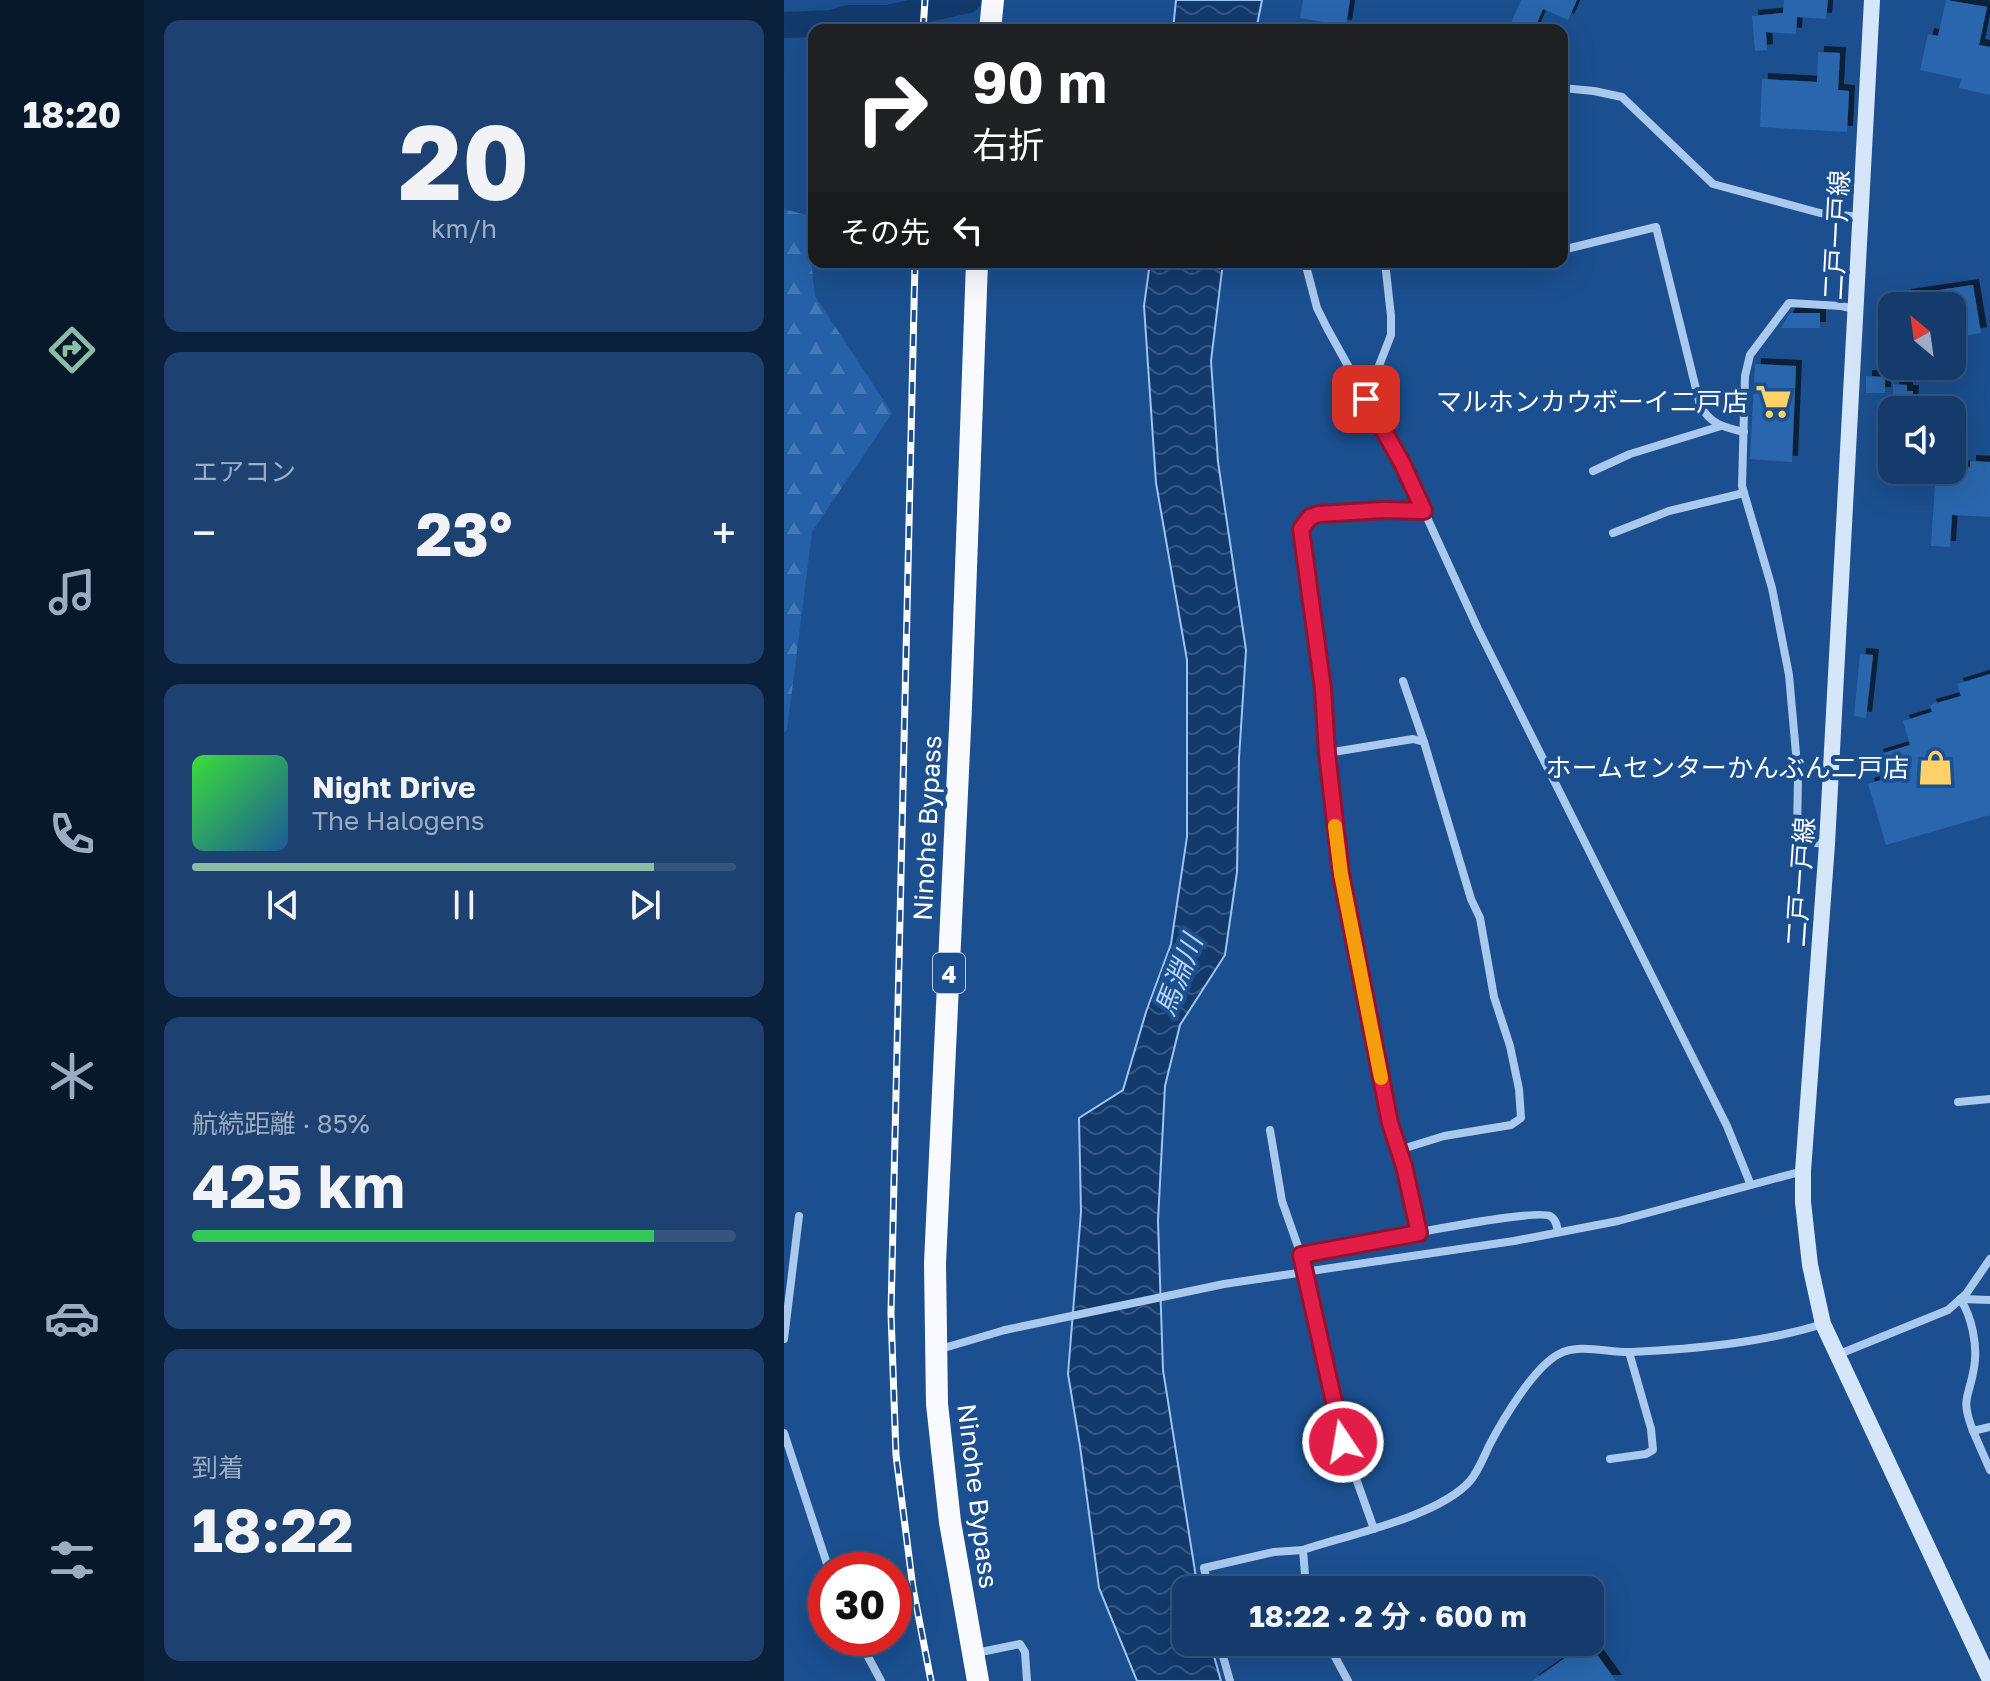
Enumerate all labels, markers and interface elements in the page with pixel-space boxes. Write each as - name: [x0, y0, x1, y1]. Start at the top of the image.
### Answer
- text: 90 m: [972, 48, 1107, 115]
- icon: right: [840, 56, 944, 160]
- text: 18:20: [23, 93, 121, 136]
- text: 20: [398, 98, 530, 223]
- text: 右折: [972, 123, 1044, 166]
- street label: 二戸一戸線: [1817, 169, 1855, 301]
- icon: left: [946, 208, 990, 252]
- text: km/h: [431, 213, 497, 244]
- text: その先: [840, 214, 930, 250]
- north arrow: [1878, 292, 1966, 380]
- map controls: [1878, 292, 1966, 484]
- icon: directions: [44, 322, 100, 378]
- pin: [1332, 365, 1400, 433]
- icon: arrive: [1344, 377, 1388, 421]
- supermarket icon: マルホンカウボーイ二戸店: [1755, 382, 1793, 420]
- place label: マルホンカウボーイ二戸店: [1436, 386, 1748, 417]
- button: sound: [1878, 396, 1966, 484]
- text: エアコン: [192, 456, 296, 487]
- text: 23°: [416, 497, 512, 569]
- text: −: [192, 506, 216, 559]
- text: +: [712, 506, 736, 559]
- icon: music: [44, 564, 100, 620]
- street label: Ninohe Bypass: [907, 734, 947, 922]
- shop icon: ホームセンターかんぶん二戸店: [1916, 748, 1954, 786]
- place label: ホームセンターかんぶん二戸店: [1546, 752, 1909, 783]
- text: Night Drive: [312, 769, 476, 805]
- text: The Halogens: [312, 805, 485, 836]
- icon: phone: [44, 806, 100, 862]
- street label: 二戸一戸線: [1780, 816, 1820, 948]
- icon: previous: [261, 883, 305, 927]
- icon: pause: [442, 883, 486, 927]
- icon: next: [623, 883, 667, 927]
- water label: 馬淵川: [1148, 927, 1210, 1020]
- road number: 4: [933, 953, 965, 993]
- icon: climate: [44, 1048, 100, 1104]
- text: 航続距離 · 85%: [192, 1108, 370, 1139]
- text: 425 km: [192, 1149, 405, 1221]
- icon: car: [44, 1290, 100, 1346]
- position arrow: [1301, 1400, 1385, 1484]
- street label: Ninohe Bypass: [951, 1402, 1005, 1590]
- text: 到着: [192, 1452, 244, 1483]
- text: 18:22: [192, 1493, 354, 1565]
- icon: filters: [44, 1532, 100, 1588]
- speed limit sign: 30: [808, 1552, 912, 1656]
- text: 18:22 · 2 分 · 600 m: [1249, 1598, 1527, 1634]

